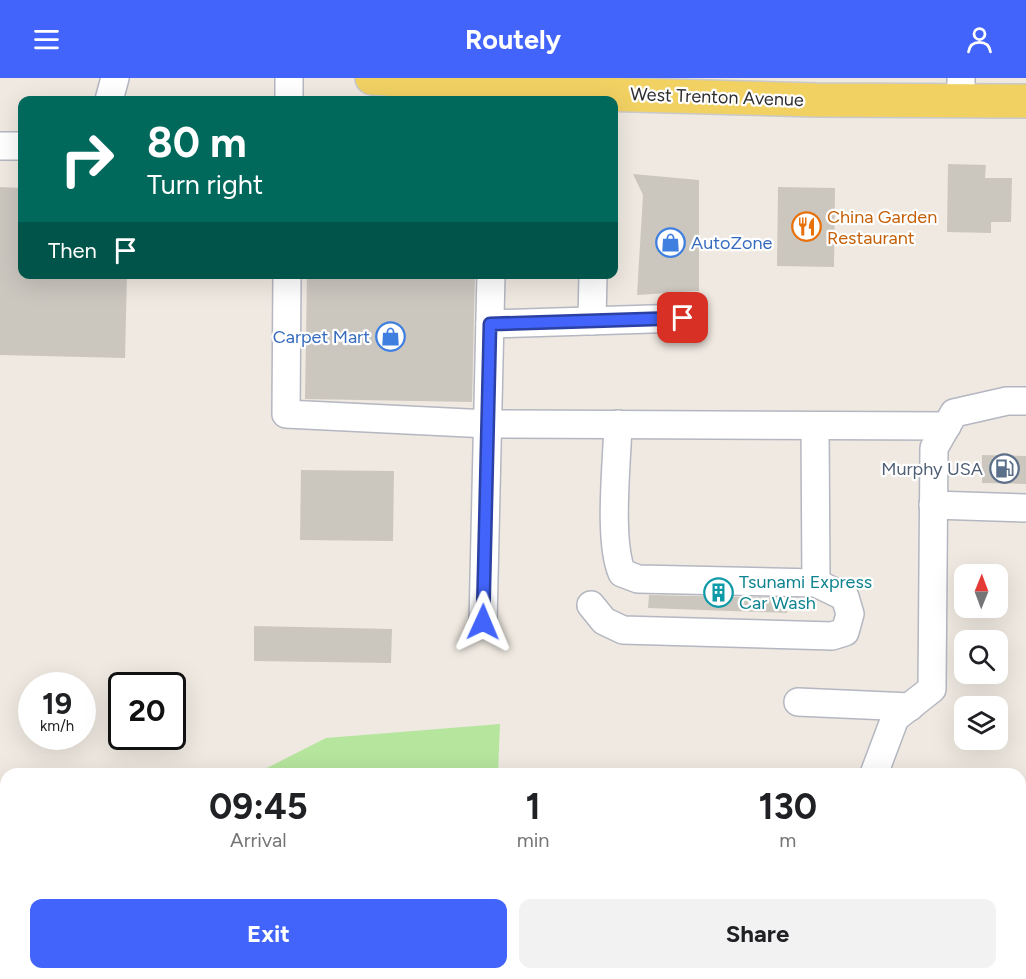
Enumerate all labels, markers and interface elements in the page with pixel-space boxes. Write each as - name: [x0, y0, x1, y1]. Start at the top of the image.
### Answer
- icon: menu: [30, 23, 63, 56]
- text: Routely: [465, 23, 561, 56]
- icon: person: [963, 23, 996, 56]
- street label: West Trenton Avenue: [630, 83, 804, 111]
- text: 80 m: [147, 117, 247, 168]
- icon: right: [48, 120, 126, 198]
- text: Turn right: [147, 168, 263, 201]
- place label: China Garden Restaurant: [827, 206, 937, 249]
- restaurant icon: China Garden Restaurant: [790, 211, 822, 243]
- shop icon: AutoZone: [654, 227, 686, 259]
- place label: AutoZone: [691, 232, 772, 254]
- icon: arrive: [109, 234, 142, 267]
- text: Then: [48, 237, 97, 264]
- pin: [657, 292, 708, 343]
- icon: arrive: [666, 301, 699, 334]
- shop icon: Carpet Mart: [375, 321, 407, 353]
- place label: Carpet Mart: [273, 326, 370, 348]
- fuel station icon: Murphy USA: [988, 453, 1020, 485]
- place label: Murphy USA: [881, 458, 983, 480]
- north arrow: [954, 564, 1008, 618]
- map controls: [954, 564, 1008, 750]
- place label: Tsunami Express Car Wash: [739, 571, 872, 614]
- building icon: Tsunami Express Car Wash: [702, 576, 734, 608]
- position arrow: [451, 590, 515, 654]
- button: search: [954, 630, 1008, 684]
- speed limit sign: 20: [108, 672, 186, 750]
- text: 19: [42, 685, 72, 722]
- button: layers: [954, 696, 1008, 750]
- text: km/h: [40, 717, 74, 735]
- text: 09:45: [209, 785, 308, 828]
- text: 1: [526, 785, 541, 828]
- text: 130: [758, 785, 817, 828]
- text: Arrival: [230, 828, 287, 852]
- text: min: [517, 828, 550, 852]
- text: m: [779, 828, 796, 852]
- button: Exit: [30, 899, 507, 968]
- button: Share: [519, 899, 996, 968]

